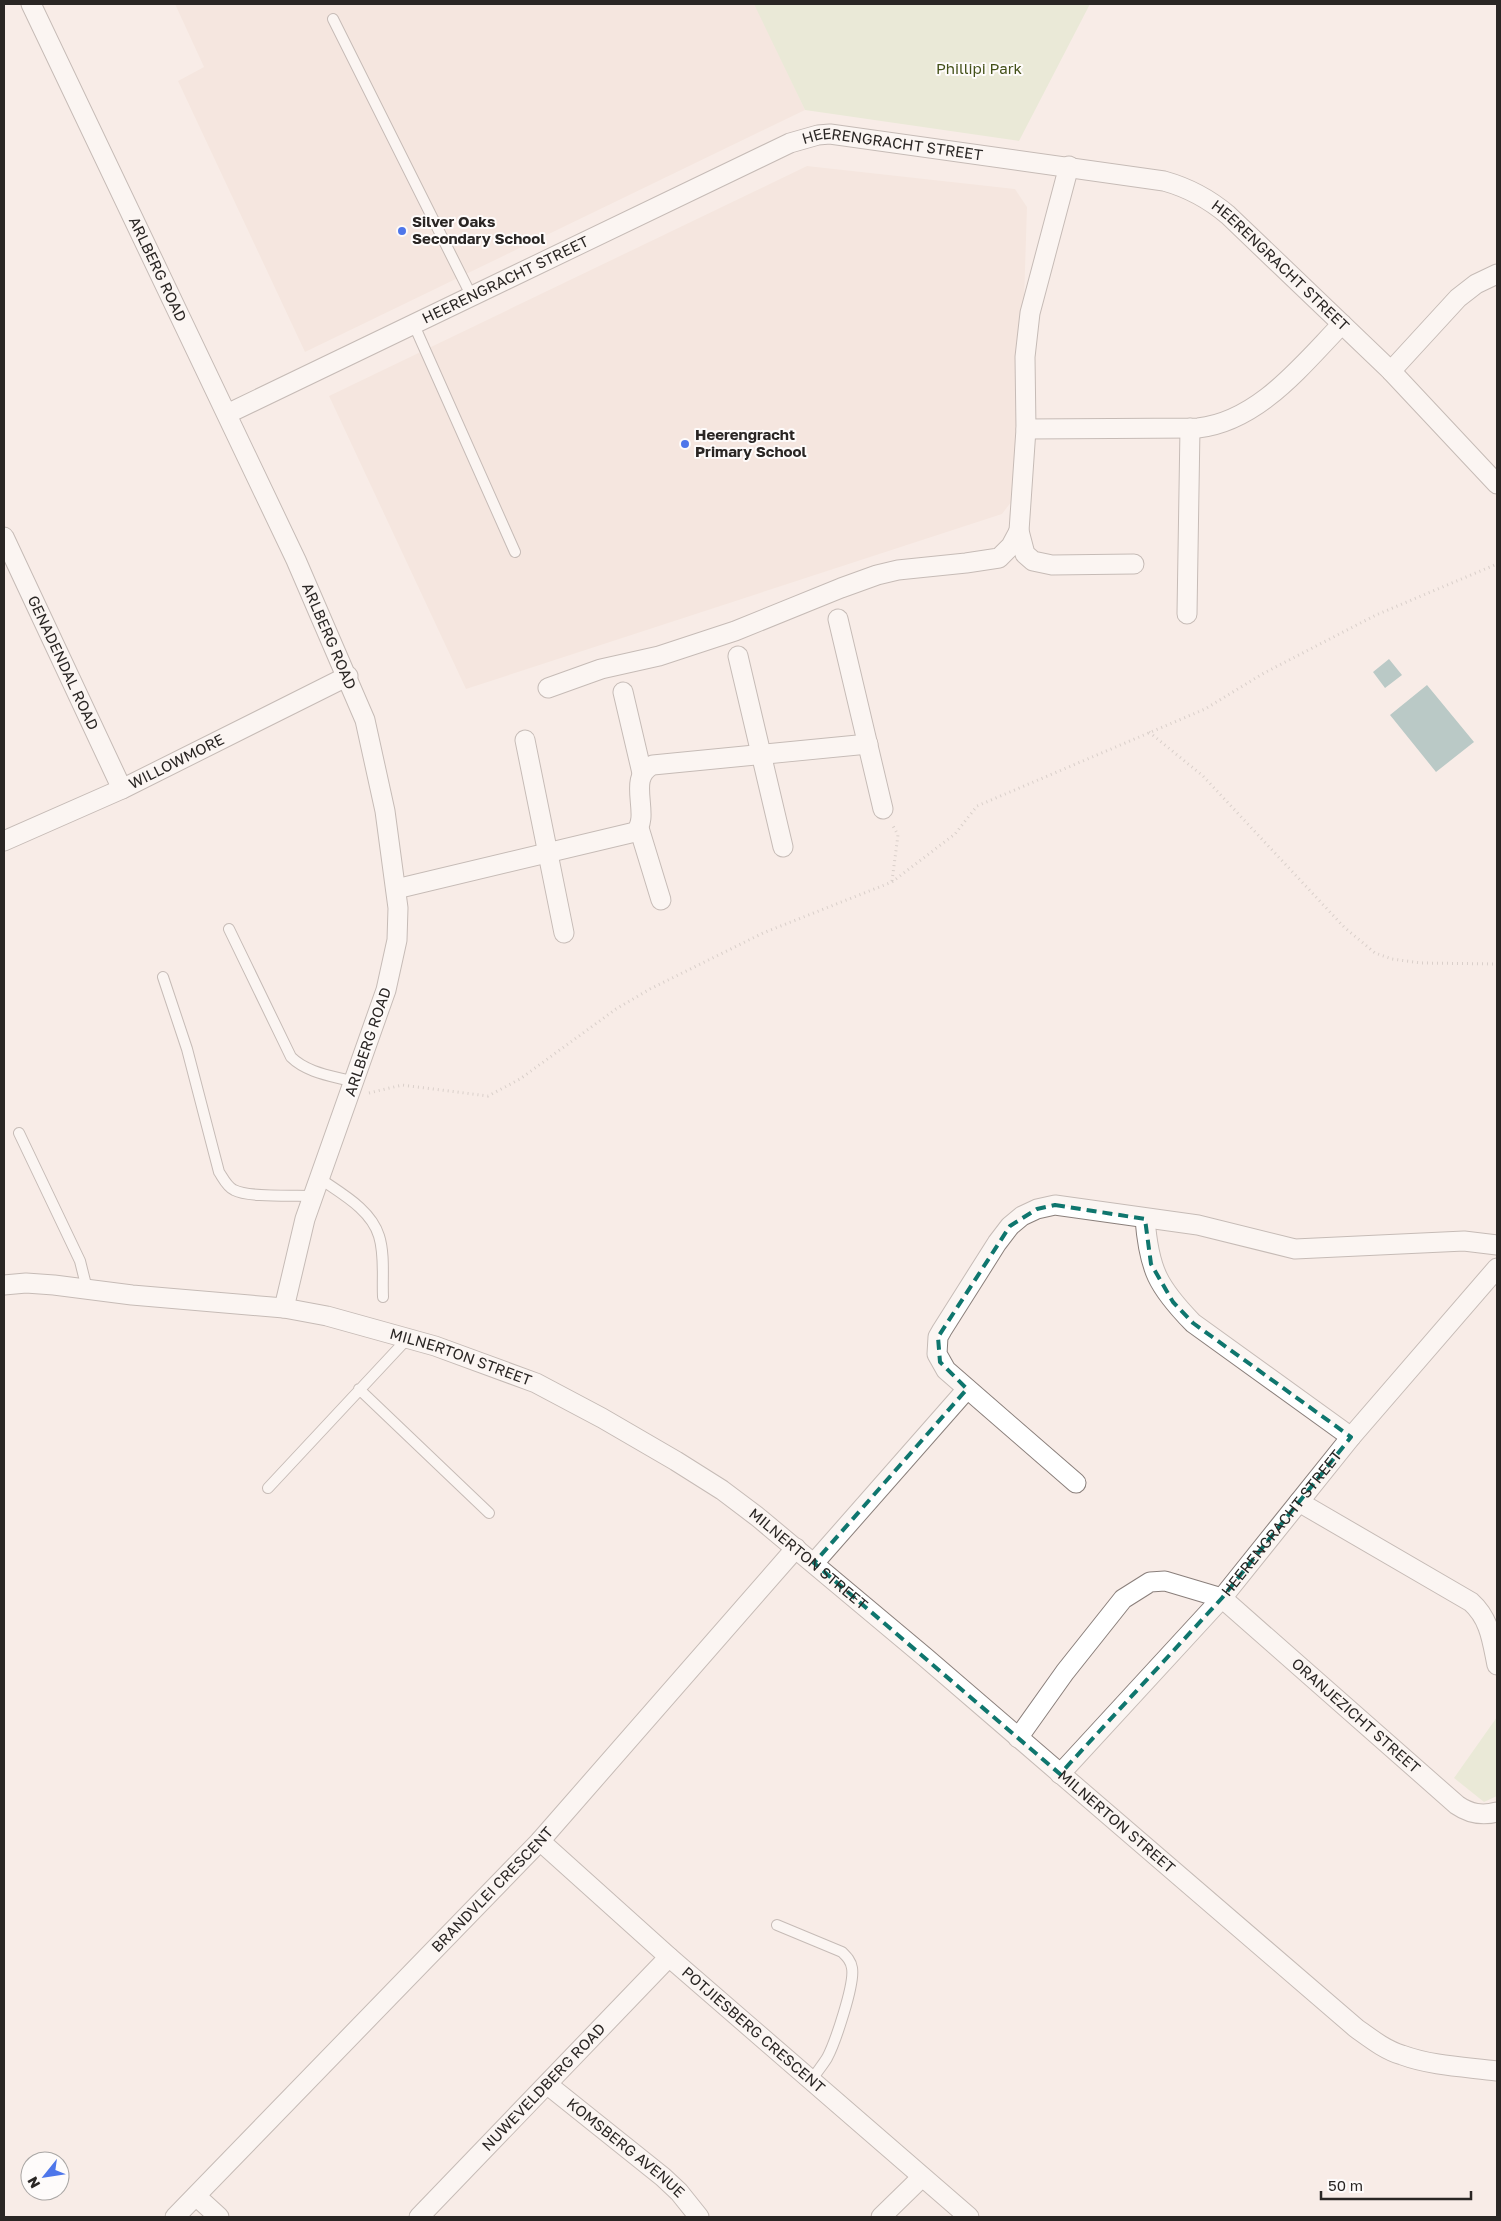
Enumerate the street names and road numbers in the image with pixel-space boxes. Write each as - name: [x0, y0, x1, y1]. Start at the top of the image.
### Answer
- street label: HEERENGRACHT STREET: [800, 124, 984, 163]
- street label: HEERENGRACHT STREET: [1208, 195, 1353, 334]
- street label: ARLBERG ROAD: [126, 214, 191, 324]
- street label: HEERENGRACHT STREET: [419, 231, 591, 327]
- street label: ARLBERG ROAD: [299, 580, 361, 692]
- street label: GENADENDAL ROAD: [25, 592, 103, 733]
- street label: WILLOWMORE: [125, 729, 227, 792]
- street label: ARLBERG ROAD: [340, 985, 394, 1099]
- street label: MILNERTON STREET: [388, 1324, 534, 1389]
- street label: HEERENGRACHT STREET: [1217, 1446, 1345, 1599]
- street label: MILNERTON STREET: [746, 1504, 872, 1613]
- street label: ORANJEZICHT STREET: [1288, 1654, 1424, 1777]
- street label: MILNERTON STREET: [1055, 1766, 1179, 1876]
- street label: BRANDVLEI CRESCENT: [427, 1823, 556, 1955]
- street label: POTJIESBERG CRESCENT: [679, 1962, 829, 2096]
- street label: NUWEVELDBERG ROAD: [478, 2019, 608, 2154]
- street label: KOMSBERG AVENUE: [564, 2094, 689, 2201]

